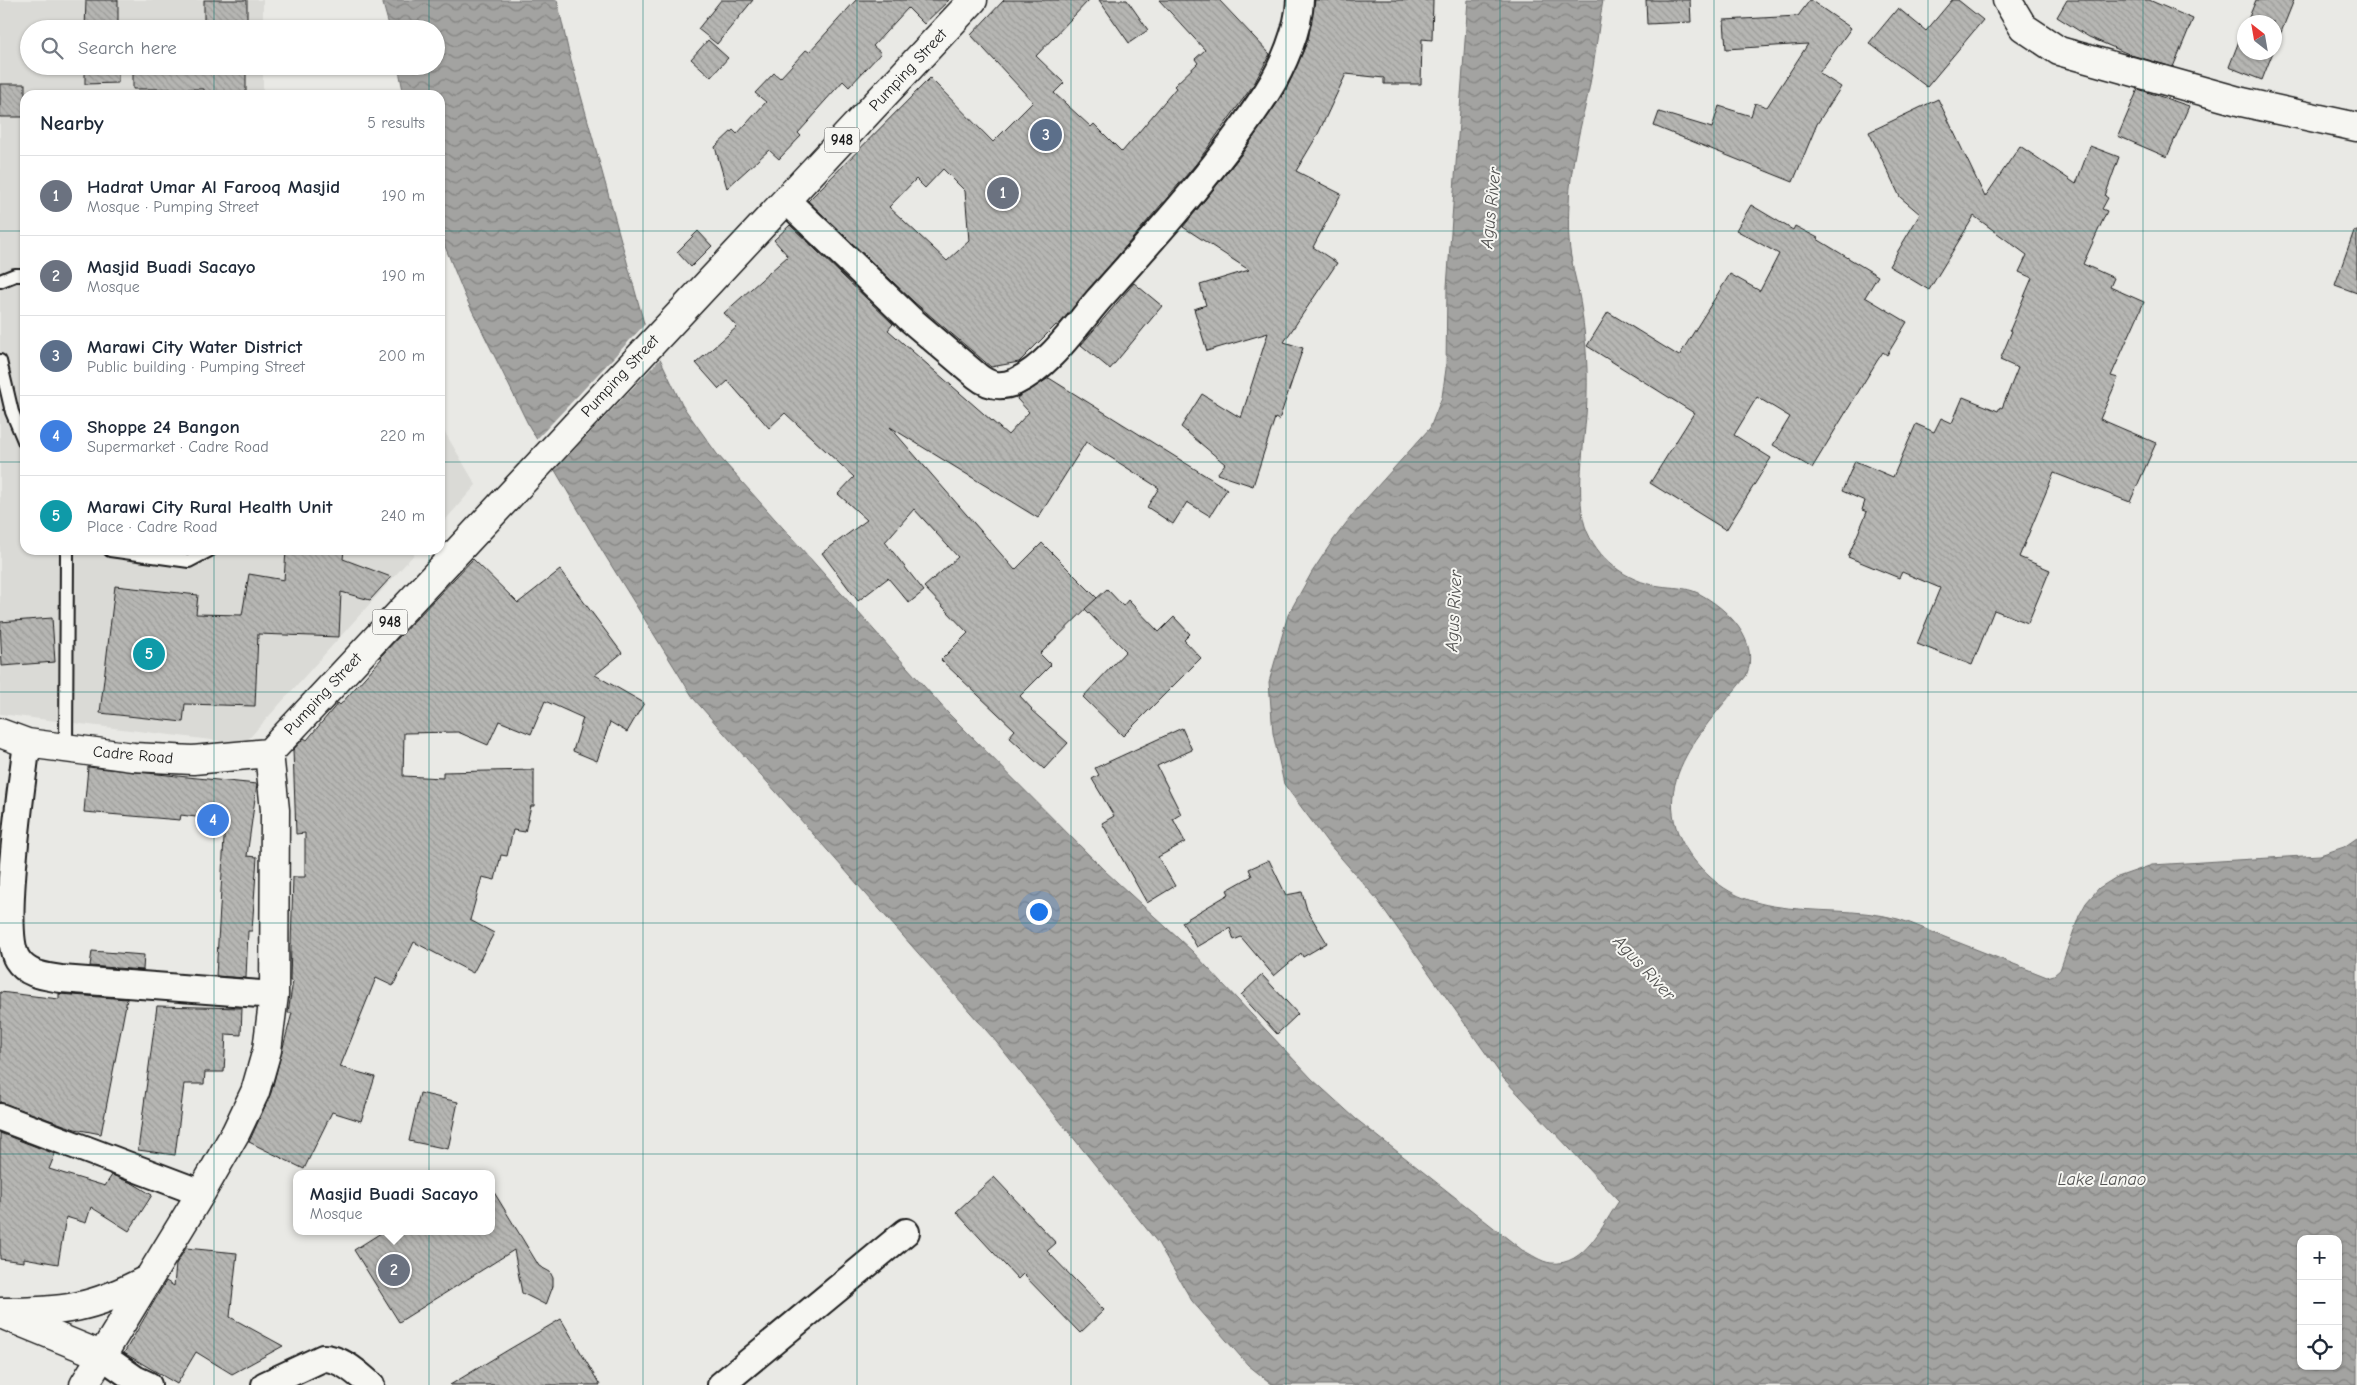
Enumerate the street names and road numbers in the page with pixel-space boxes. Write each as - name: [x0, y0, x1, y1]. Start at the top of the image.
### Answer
- street label: Pumping Street: [866, 25, 951, 115]
- road number: 948: [824, 128, 860, 152]
- street label: Pumping Street: [578, 331, 663, 421]
- road number: 948: [372, 610, 408, 634]
- street label: Pumping Street: [281, 649, 366, 739]
- street label: Cadre Road: [92, 743, 174, 767]

